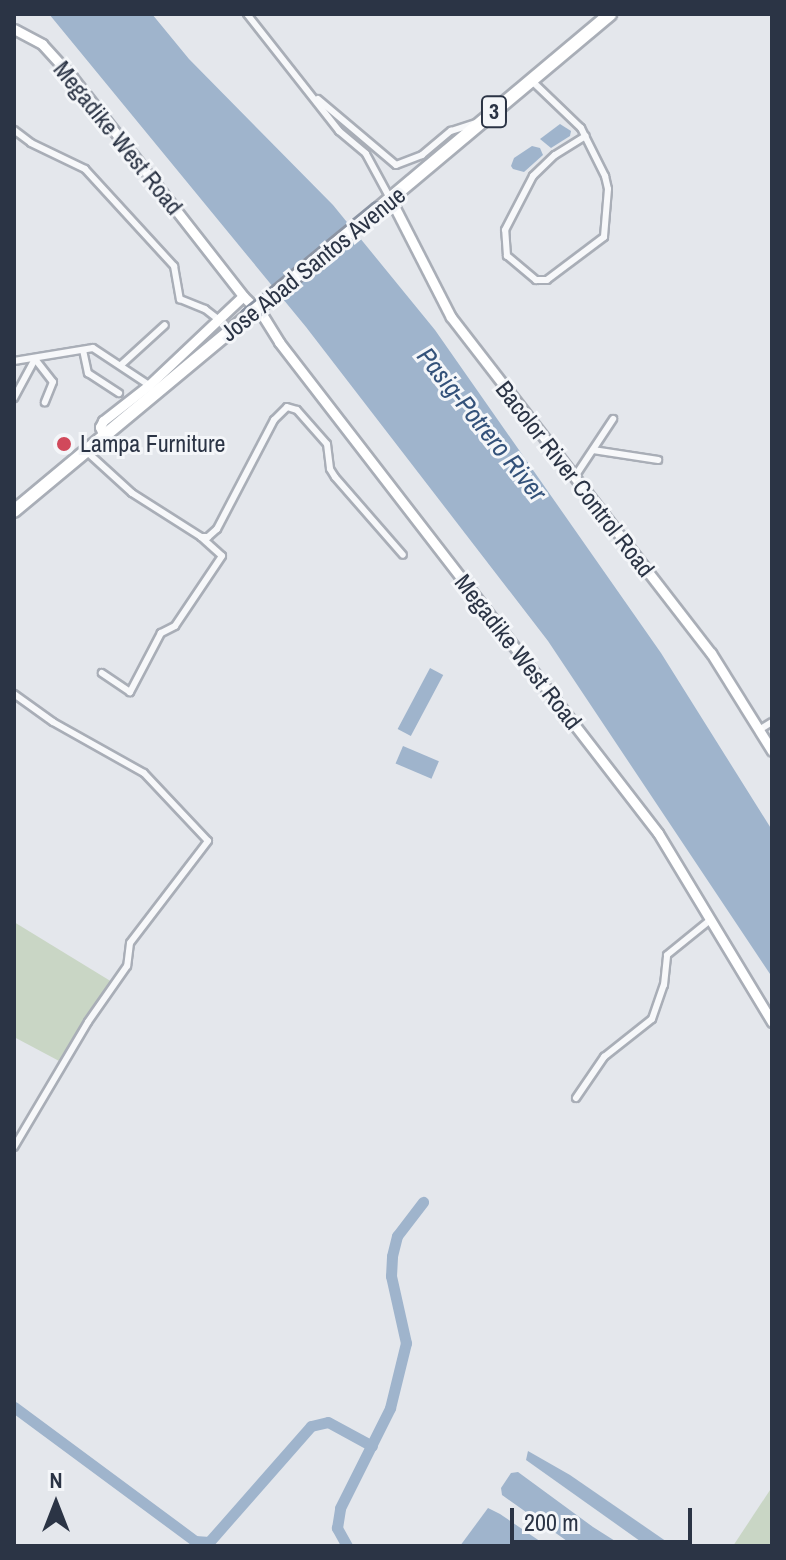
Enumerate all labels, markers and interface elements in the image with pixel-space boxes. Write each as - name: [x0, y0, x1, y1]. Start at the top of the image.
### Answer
- street label: Megadike West Road: [47, 56, 189, 220]
- road number: 3: [480, 94, 508, 130]
- street label: Jose Abad Santos Avenue: [214, 180, 412, 348]
- water label: Pasig-Potrero River: [411, 341, 553, 507]
- street label: Bacolor River Control Road: [490, 375, 660, 583]
- place label: Lampa Furniture: [80, 430, 225, 458]
- marker: Lampa Furniture: [55, 435, 73, 453]
- street label: Megadike West Road: [449, 569, 587, 735]
- north arrow: [16, 1464, 96, 1544]
- text: N: [49, 1465, 63, 1495]
- scale bar: [514, 1492, 696, 1542]
- text: 200 m: [524, 1506, 579, 1538]

